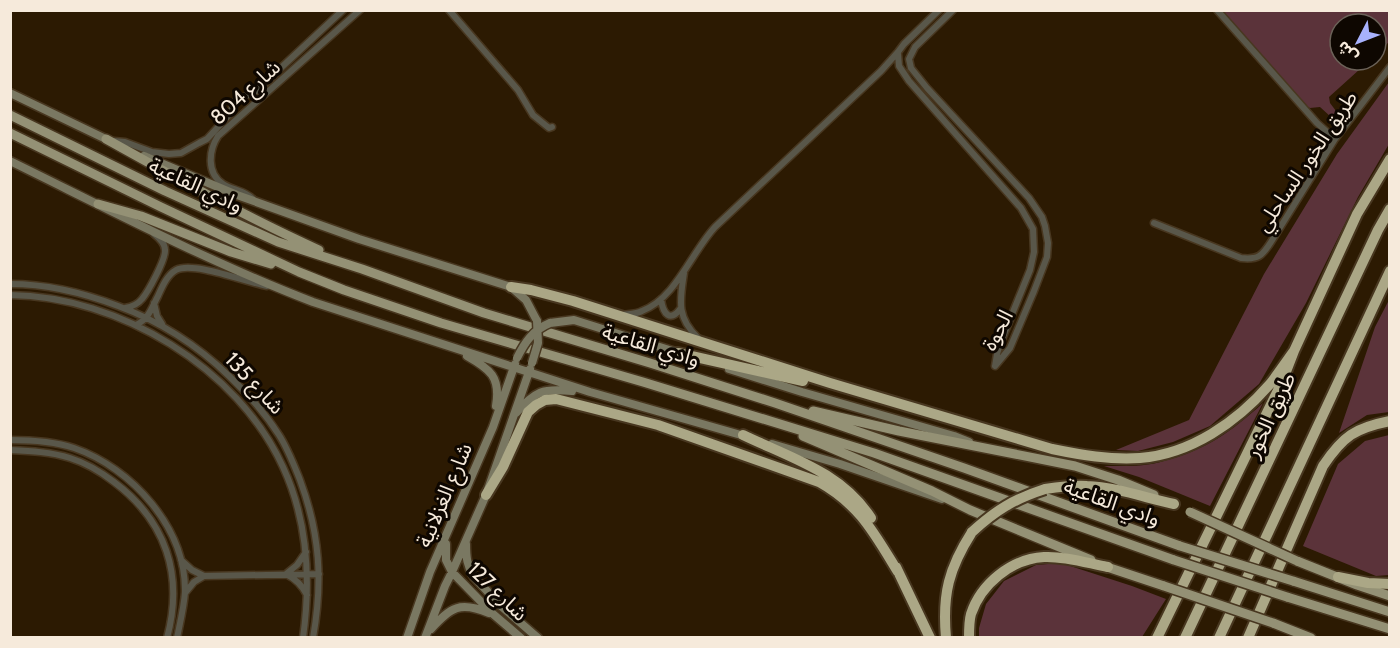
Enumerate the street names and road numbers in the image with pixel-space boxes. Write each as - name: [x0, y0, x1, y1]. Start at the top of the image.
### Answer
- street label: شارع 804: [205, 54, 287, 132]
- street label: طريق الخور الساحلي: [1250, 86, 1366, 238]
- street label: وادي القاعية: [143, 152, 247, 221]
- street label: الحوة: [976, 305, 1018, 355]
- street label: وادي القاعية: [598, 318, 703, 375]
- street label: شارع 135: [218, 347, 290, 421]
- street label: طريق الخور: [1239, 368, 1302, 463]
- street label: شارع الغزلانية: [411, 439, 480, 552]
- street label: وادي القاعية: [1059, 473, 1164, 535]
- street label: شارع 127: [461, 556, 533, 628]

